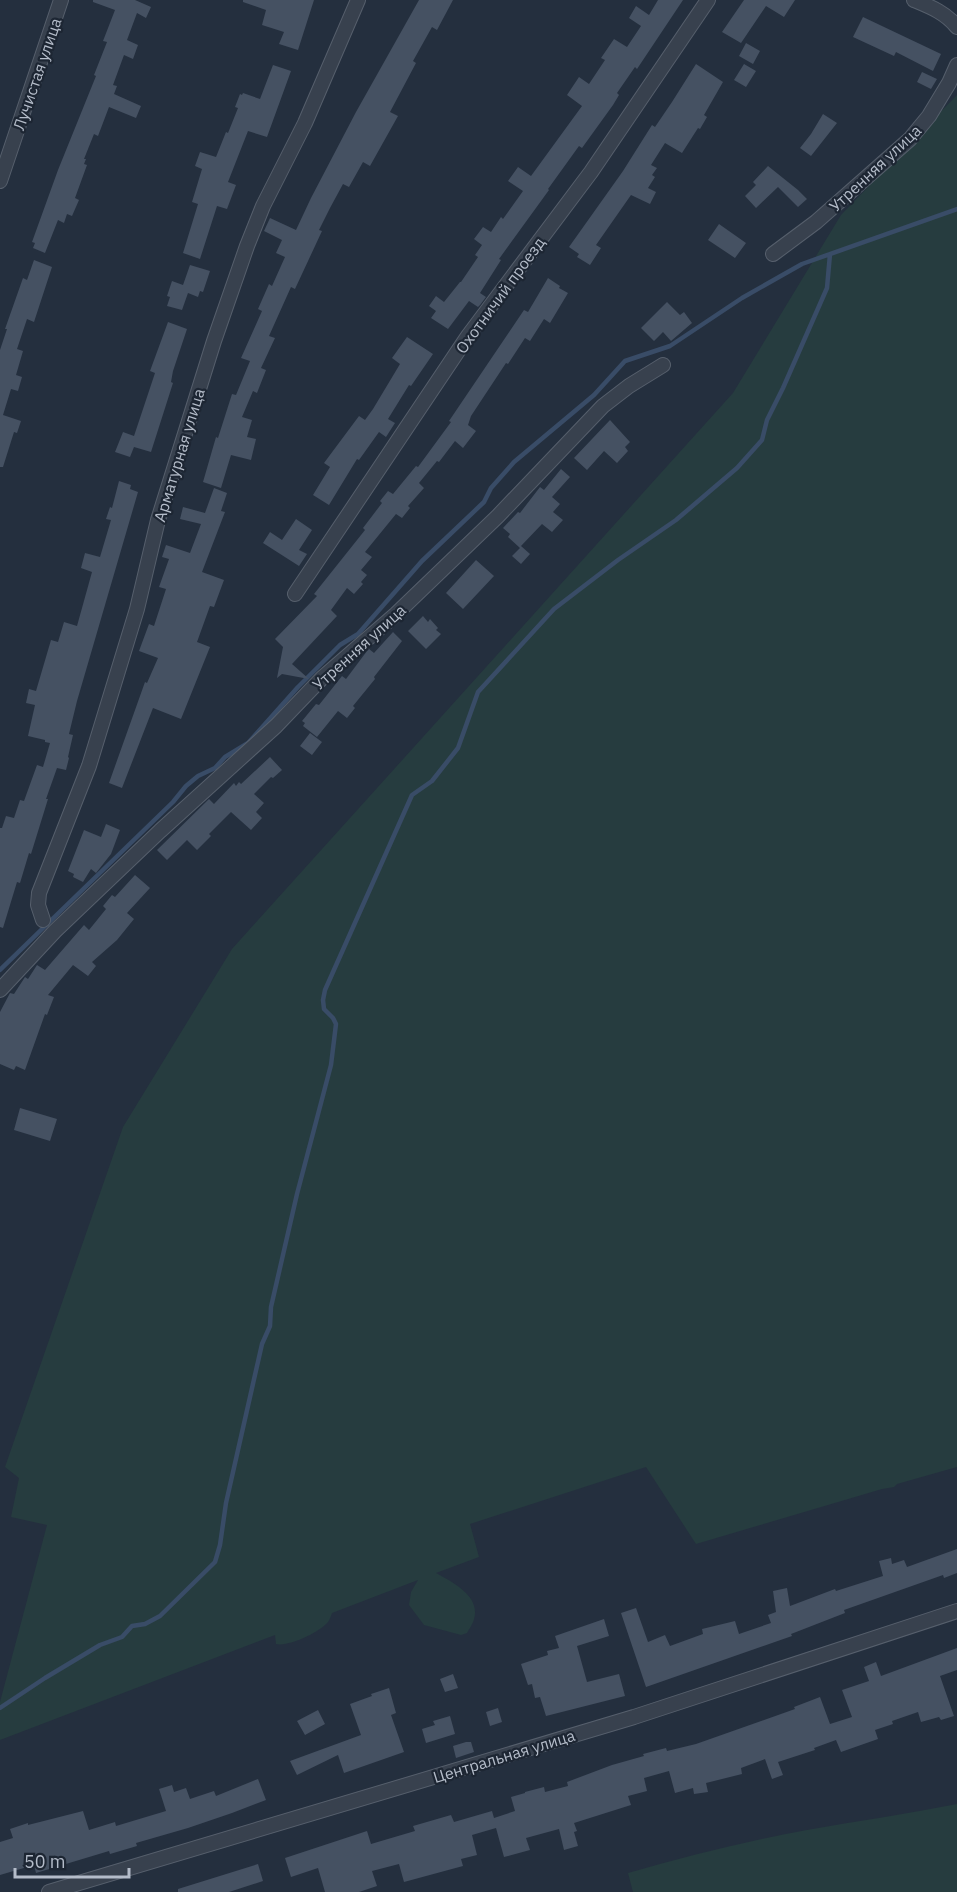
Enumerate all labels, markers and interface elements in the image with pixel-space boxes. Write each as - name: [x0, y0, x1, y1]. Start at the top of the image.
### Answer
- street label: Лучистая улица: [8, 15, 66, 133]
- street label: Утренняя улица: [825, 120, 926, 216]
- street label: Охотничий проезд: [451, 232, 549, 357]
- street label: Арматурная улица: [149, 385, 209, 524]
- street label: Утренняя улица: [308, 600, 410, 694]
- street label: Центральная улица: [431, 1725, 578, 1787]
- scale bar: [15, 1841, 129, 1879]
- text: 50 m: [24, 1850, 66, 1873]

